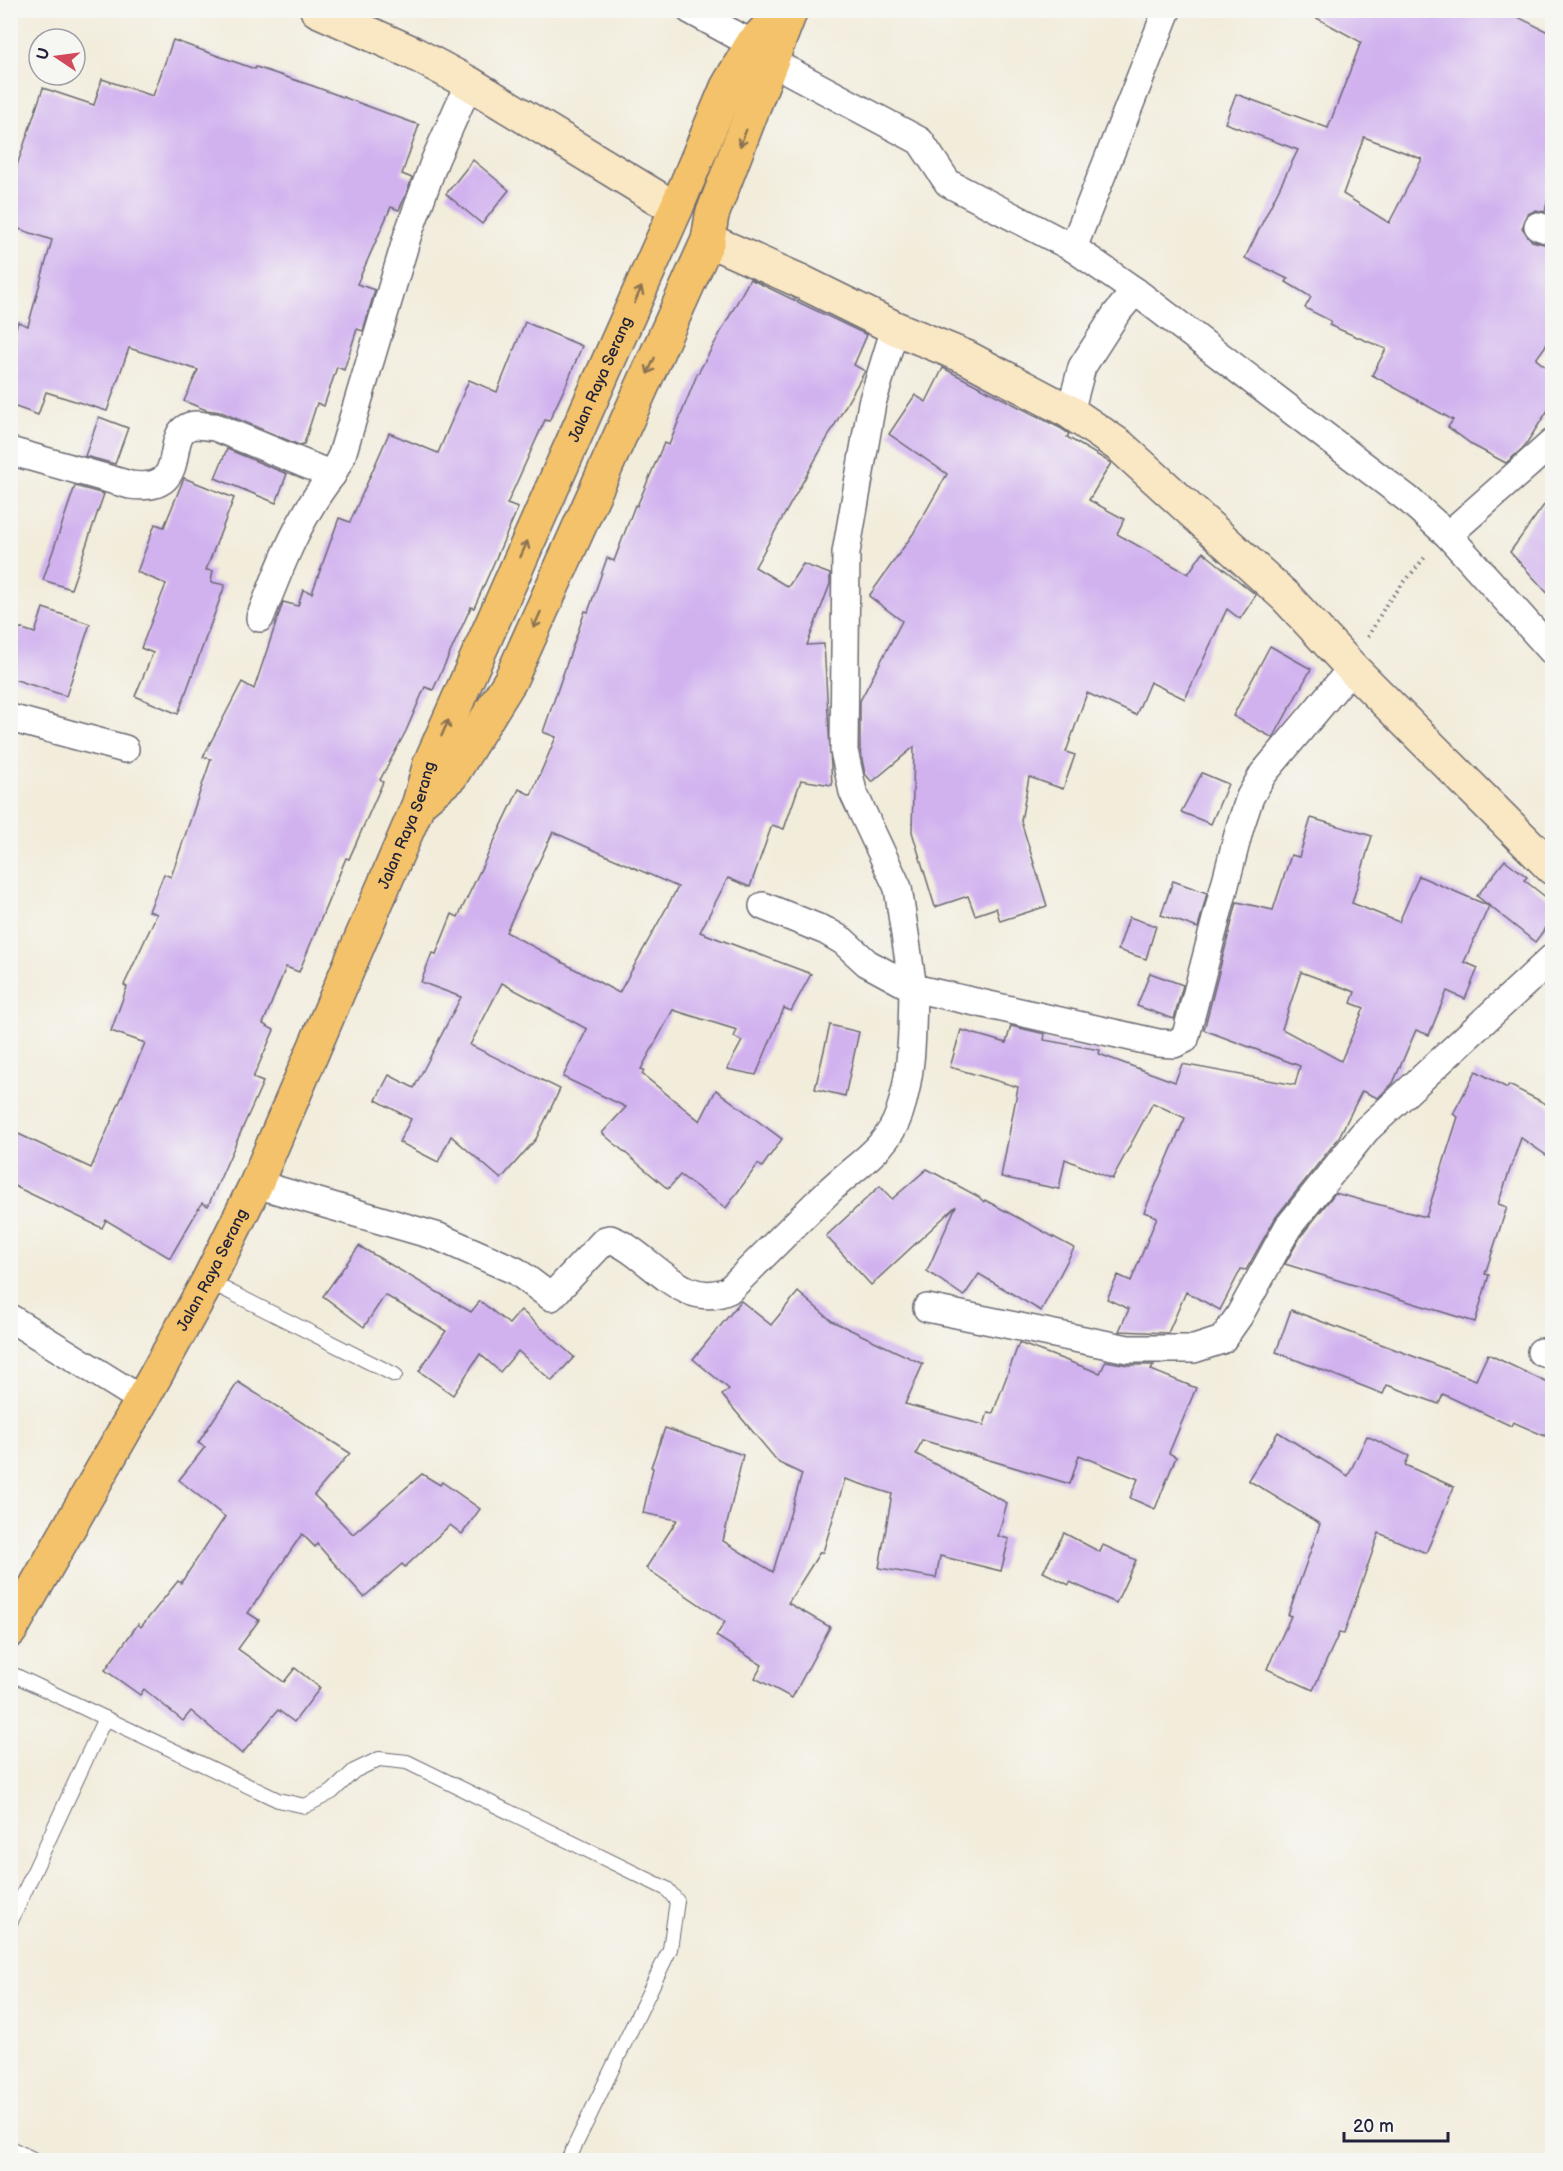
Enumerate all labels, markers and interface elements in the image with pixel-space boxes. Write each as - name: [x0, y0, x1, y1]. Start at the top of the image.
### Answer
- north arrow: [27, 27, 87, 87]
- text: U: [33, 46, 54, 62]
- one-way arrow: [737, 128, 748, 147]
- one-way arrow: [633, 286, 644, 304]
- street label: Jalan Raya Serang: [564, 314, 636, 445]
- one-way arrow: [645, 356, 656, 374]
- one-way arrow: [519, 541, 530, 559]
- one-way arrow: [531, 611, 542, 629]
- one-way arrow: [440, 719, 451, 737]
- street label: Jalan Raya Serang: [374, 759, 440, 892]
- street label: Jalan Raya Serang: [173, 1206, 252, 1334]
- scale bar: [1344, 2105, 1448, 2143]
- text: 20 m: [1353, 2116, 1394, 2137]

